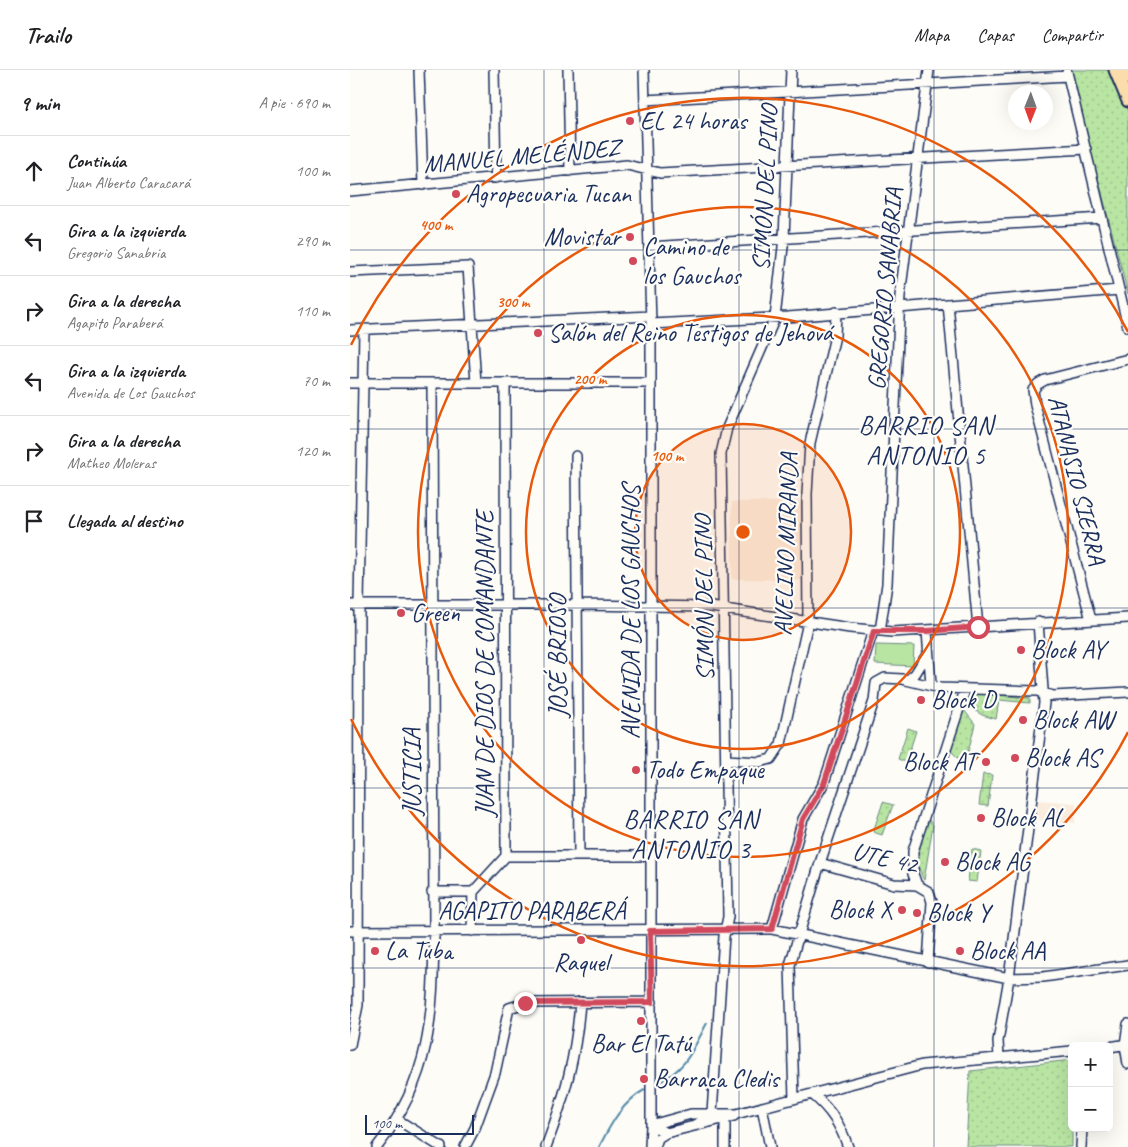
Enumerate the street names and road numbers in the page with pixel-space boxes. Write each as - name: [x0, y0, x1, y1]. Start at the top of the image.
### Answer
- street label: SIMÓN DEL PINO: [745, 102, 785, 272]
- street label: MANUEL MELÉNDEZ: [422, 131, 626, 181]
- street label: GREGORIO SANABRIA: [860, 186, 910, 391]
- street label: ATANASIO SIERRA: [1041, 392, 1114, 568]
- street label: AVELINO MIRANDA: [767, 451, 805, 636]
- street label: AVENIDA DE LOS GAUCHOS: [615, 480, 647, 739]
- street label: JUAN DE DIOS DE COMANDANTE: [469, 508, 501, 818]
- street label: SIMÓN DEL PINO: [687, 512, 721, 681]
- street label: JOSÉ BRIOSO: [542, 592, 574, 718]
- street label: JUSTICIA: [396, 727, 428, 817]
- street label: UTE 42: [849, 835, 922, 881]
- street label: AGAPITO PARABERÁ: [438, 895, 629, 927]

